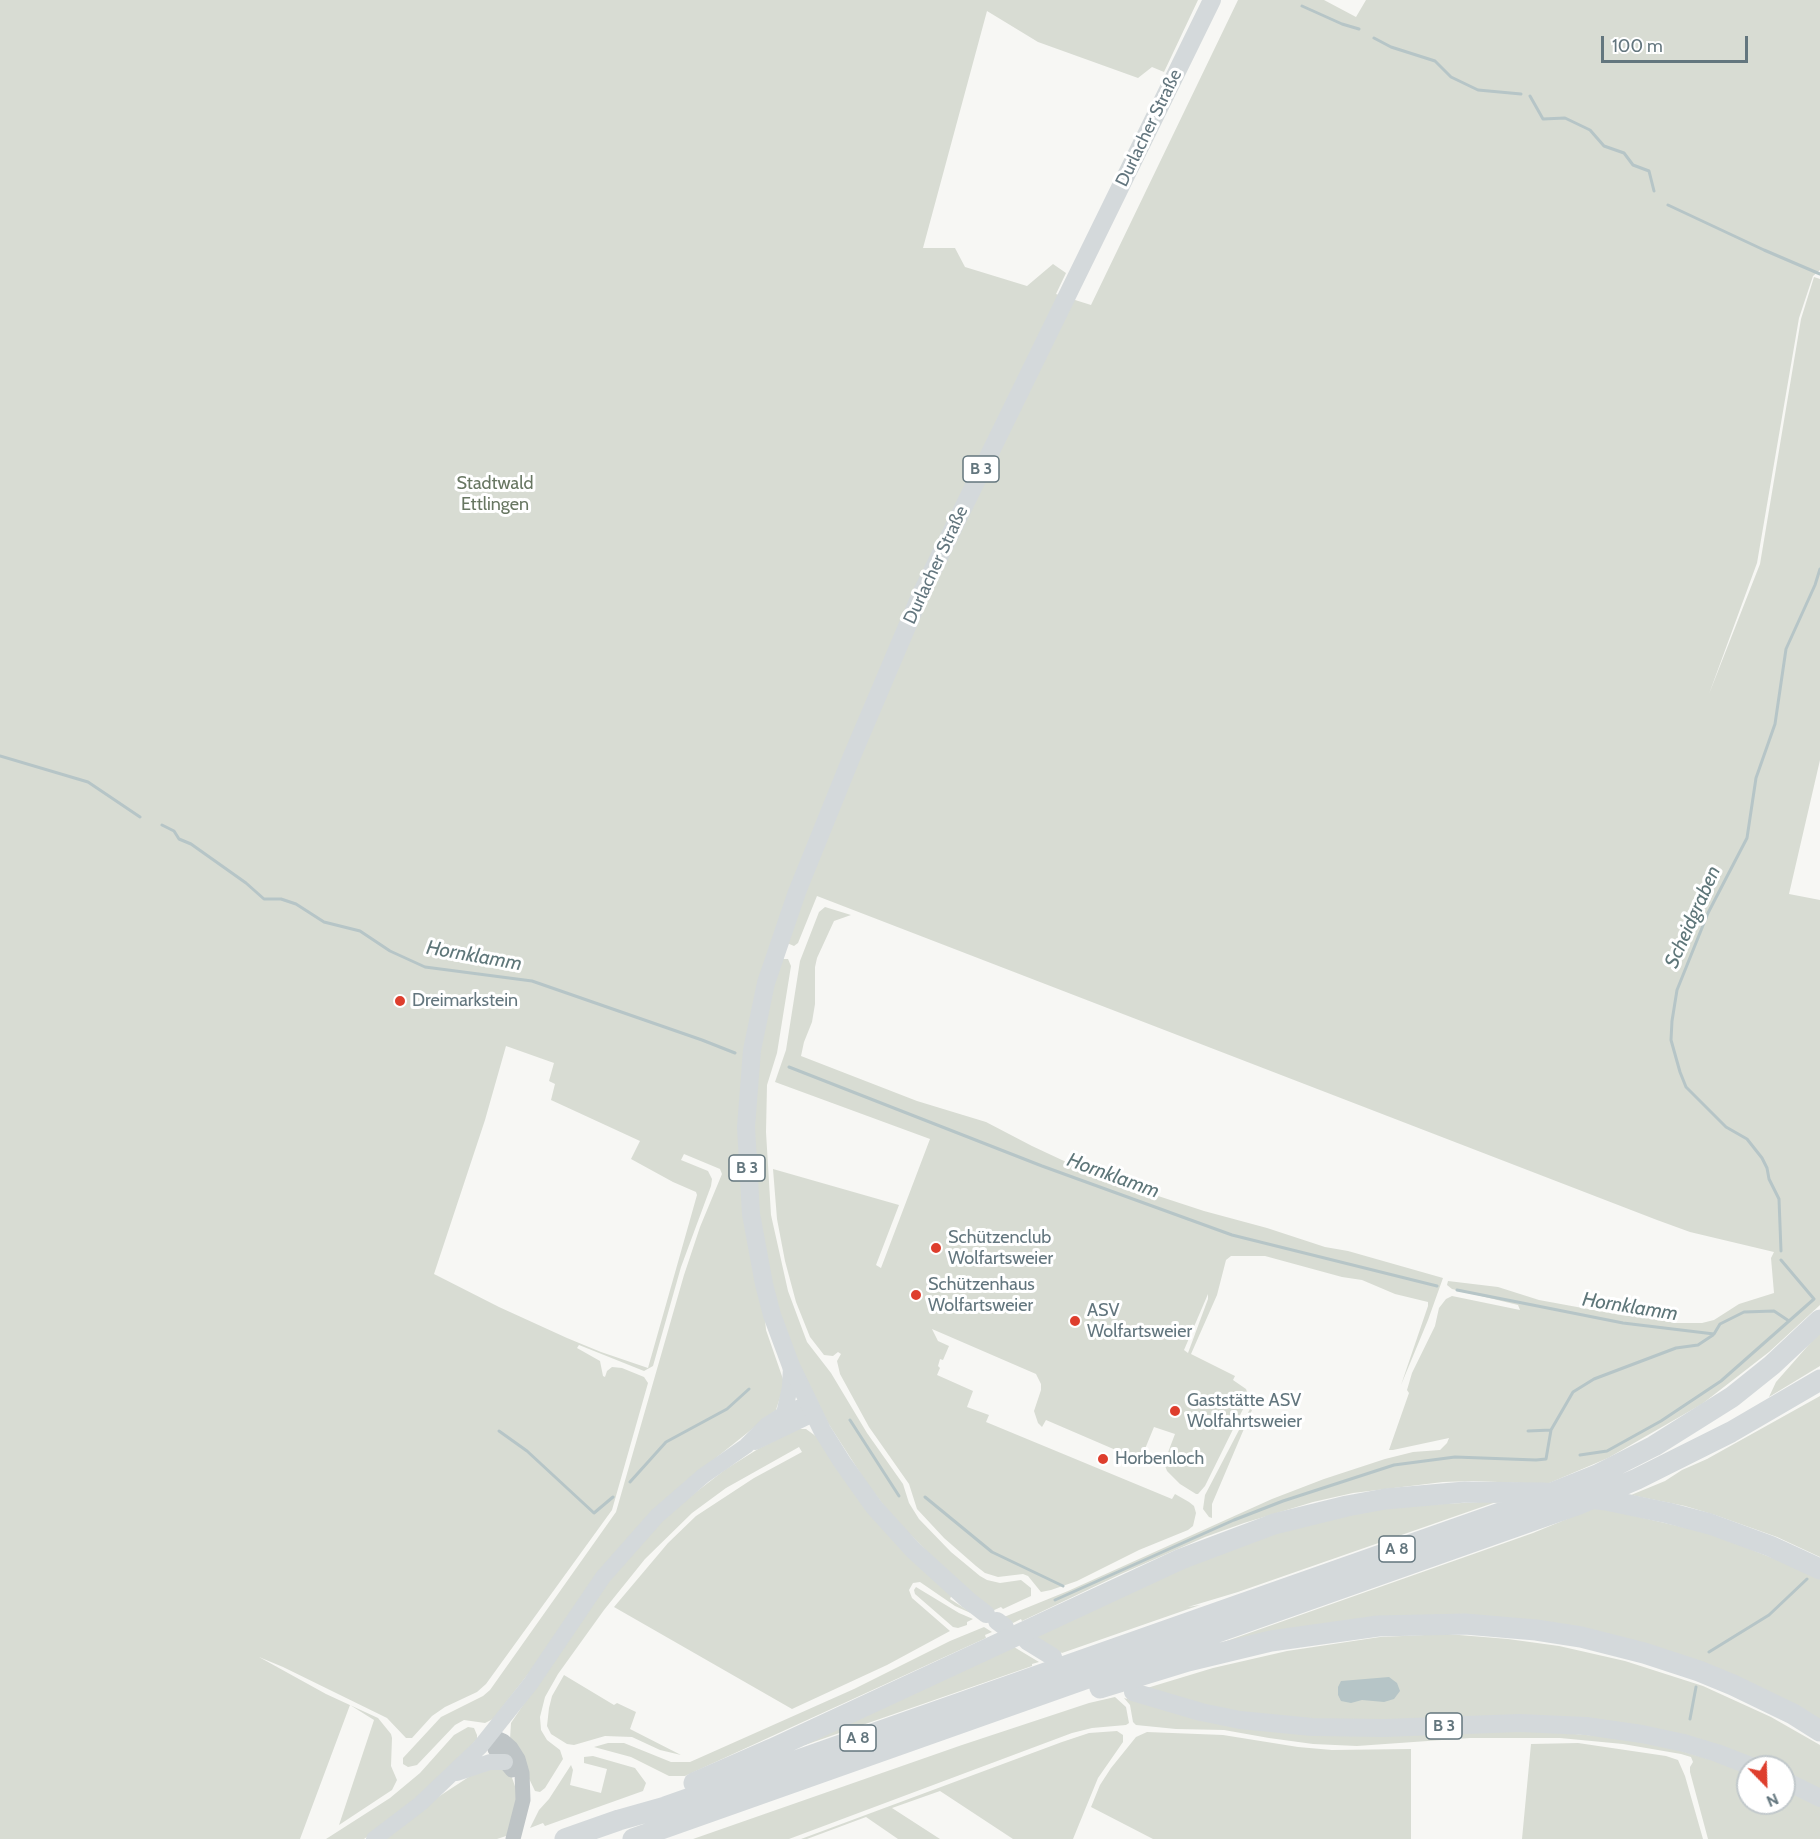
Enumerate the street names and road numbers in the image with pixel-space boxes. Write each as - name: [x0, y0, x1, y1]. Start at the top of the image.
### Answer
- street label: Durlacher Straße: [1111, 66, 1187, 190]
- road number: B 3: [963, 456, 999, 482]
- street label: Durlacher Straße: [899, 502, 973, 628]
- road number: B 3: [729, 1155, 765, 1181]
- road number: A 8: [1379, 1536, 1415, 1562]
- road number: B 3: [1426, 1713, 1462, 1739]
- road number: A 8: [840, 1725, 876, 1751]

